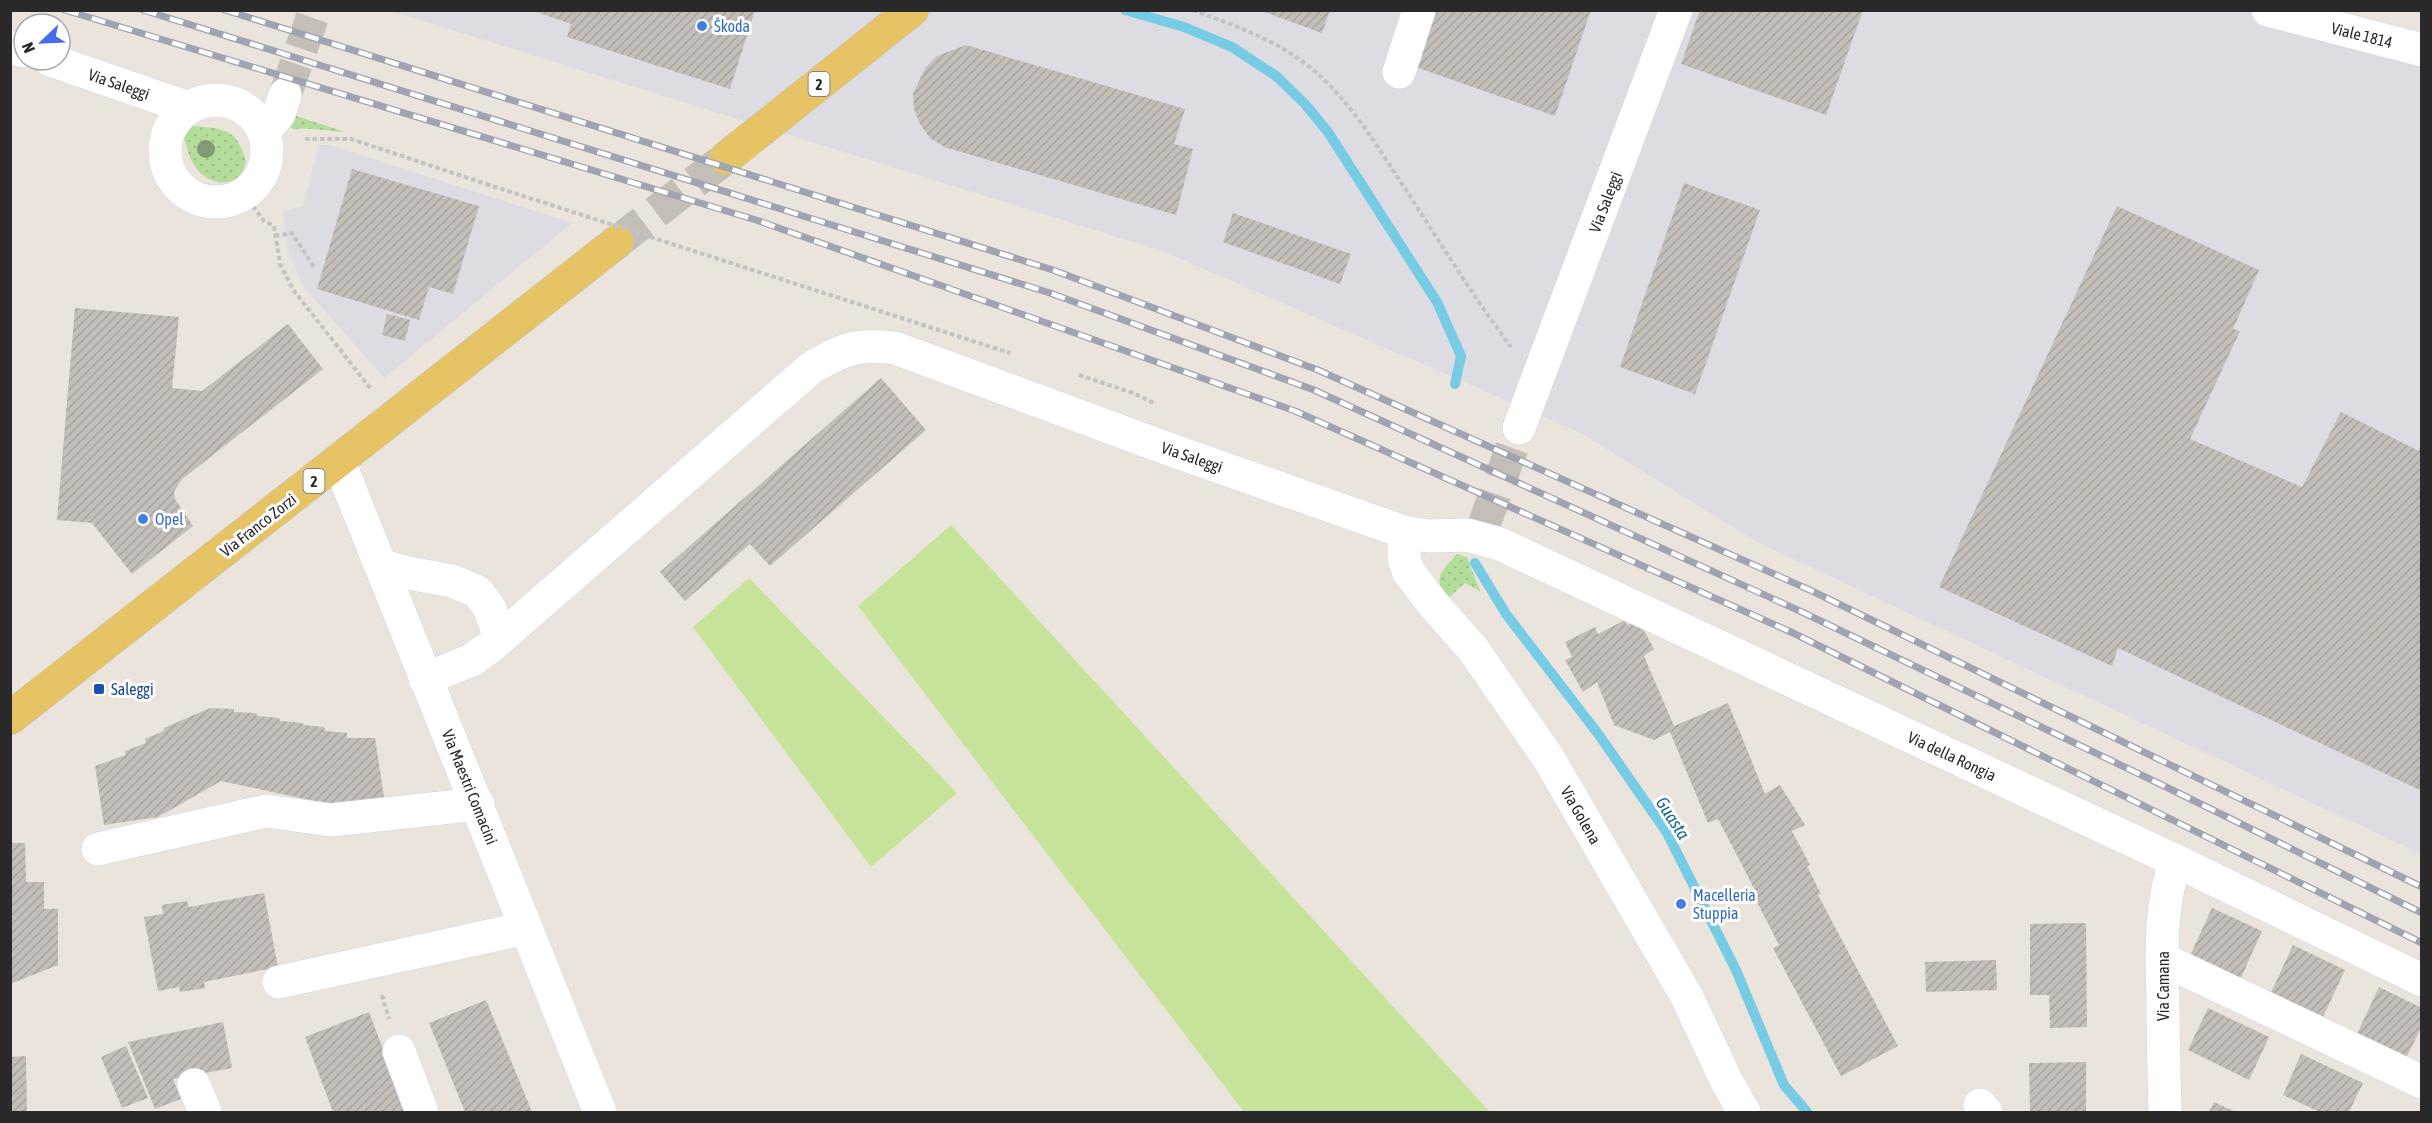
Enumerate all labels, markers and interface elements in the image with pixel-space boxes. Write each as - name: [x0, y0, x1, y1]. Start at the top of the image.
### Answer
- north arrow: [12, 12, 72, 72]
- place label: Škoda: [714, 17, 750, 35]
- marker: Škoda: [695, 19, 709, 33]
- street label: Viale 1814: [2329, 19, 2395, 51]
- text: N: [18, 40, 38, 56]
- street label: Via Saleggi: [86, 65, 152, 104]
- road number: 2: [808, 72, 830, 96]
- street label: Via Saleggi: [1585, 169, 1626, 235]
- street label: Via Saleggi: [1159, 438, 1225, 477]
- road number: 2: [304, 469, 324, 493]
- street label: Via Franco Zorzi: [216, 490, 300, 560]
- place label: Opel: [155, 510, 184, 529]
- marker: Opel: [136, 512, 150, 526]
- place label: Saleggi: [111, 680, 154, 699]
- marker: Saleggi: [92, 682, 106, 696]
- street label: Via Maestri Comacini: [439, 727, 501, 847]
- street label: Via della Rongia: [1905, 728, 1999, 785]
- street label: Via Golena: [1557, 783, 1605, 847]
- water label: Guasta: [1652, 793, 1695, 844]
- place label: Macelleria Stuppia: [1693, 886, 1756, 923]
- marker: Macelleria Stuppia: [1674, 897, 1688, 911]
- street label: Via Camana: [2154, 951, 2172, 1021]

